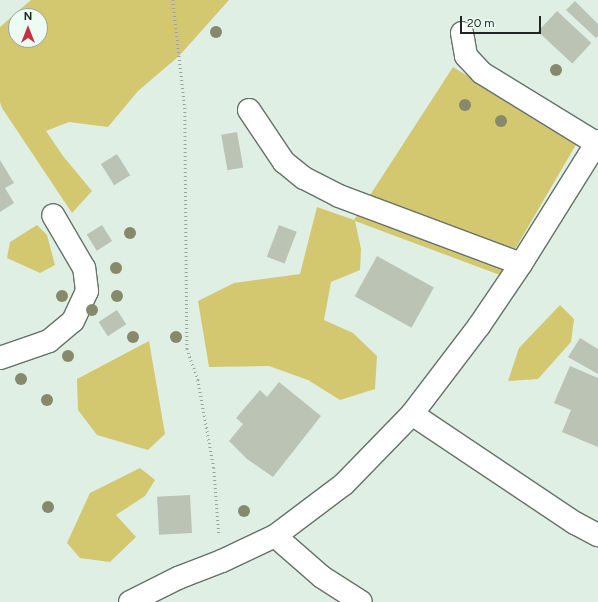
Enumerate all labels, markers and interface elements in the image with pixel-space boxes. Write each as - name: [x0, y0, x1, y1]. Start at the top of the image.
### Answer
- north arrow: [8, 8, 48, 48]
- scale bar: [462, 8, 543, 34]
- text: N: [24, 10, 32, 23]
- text: 20 m: [467, 16, 495, 30]

